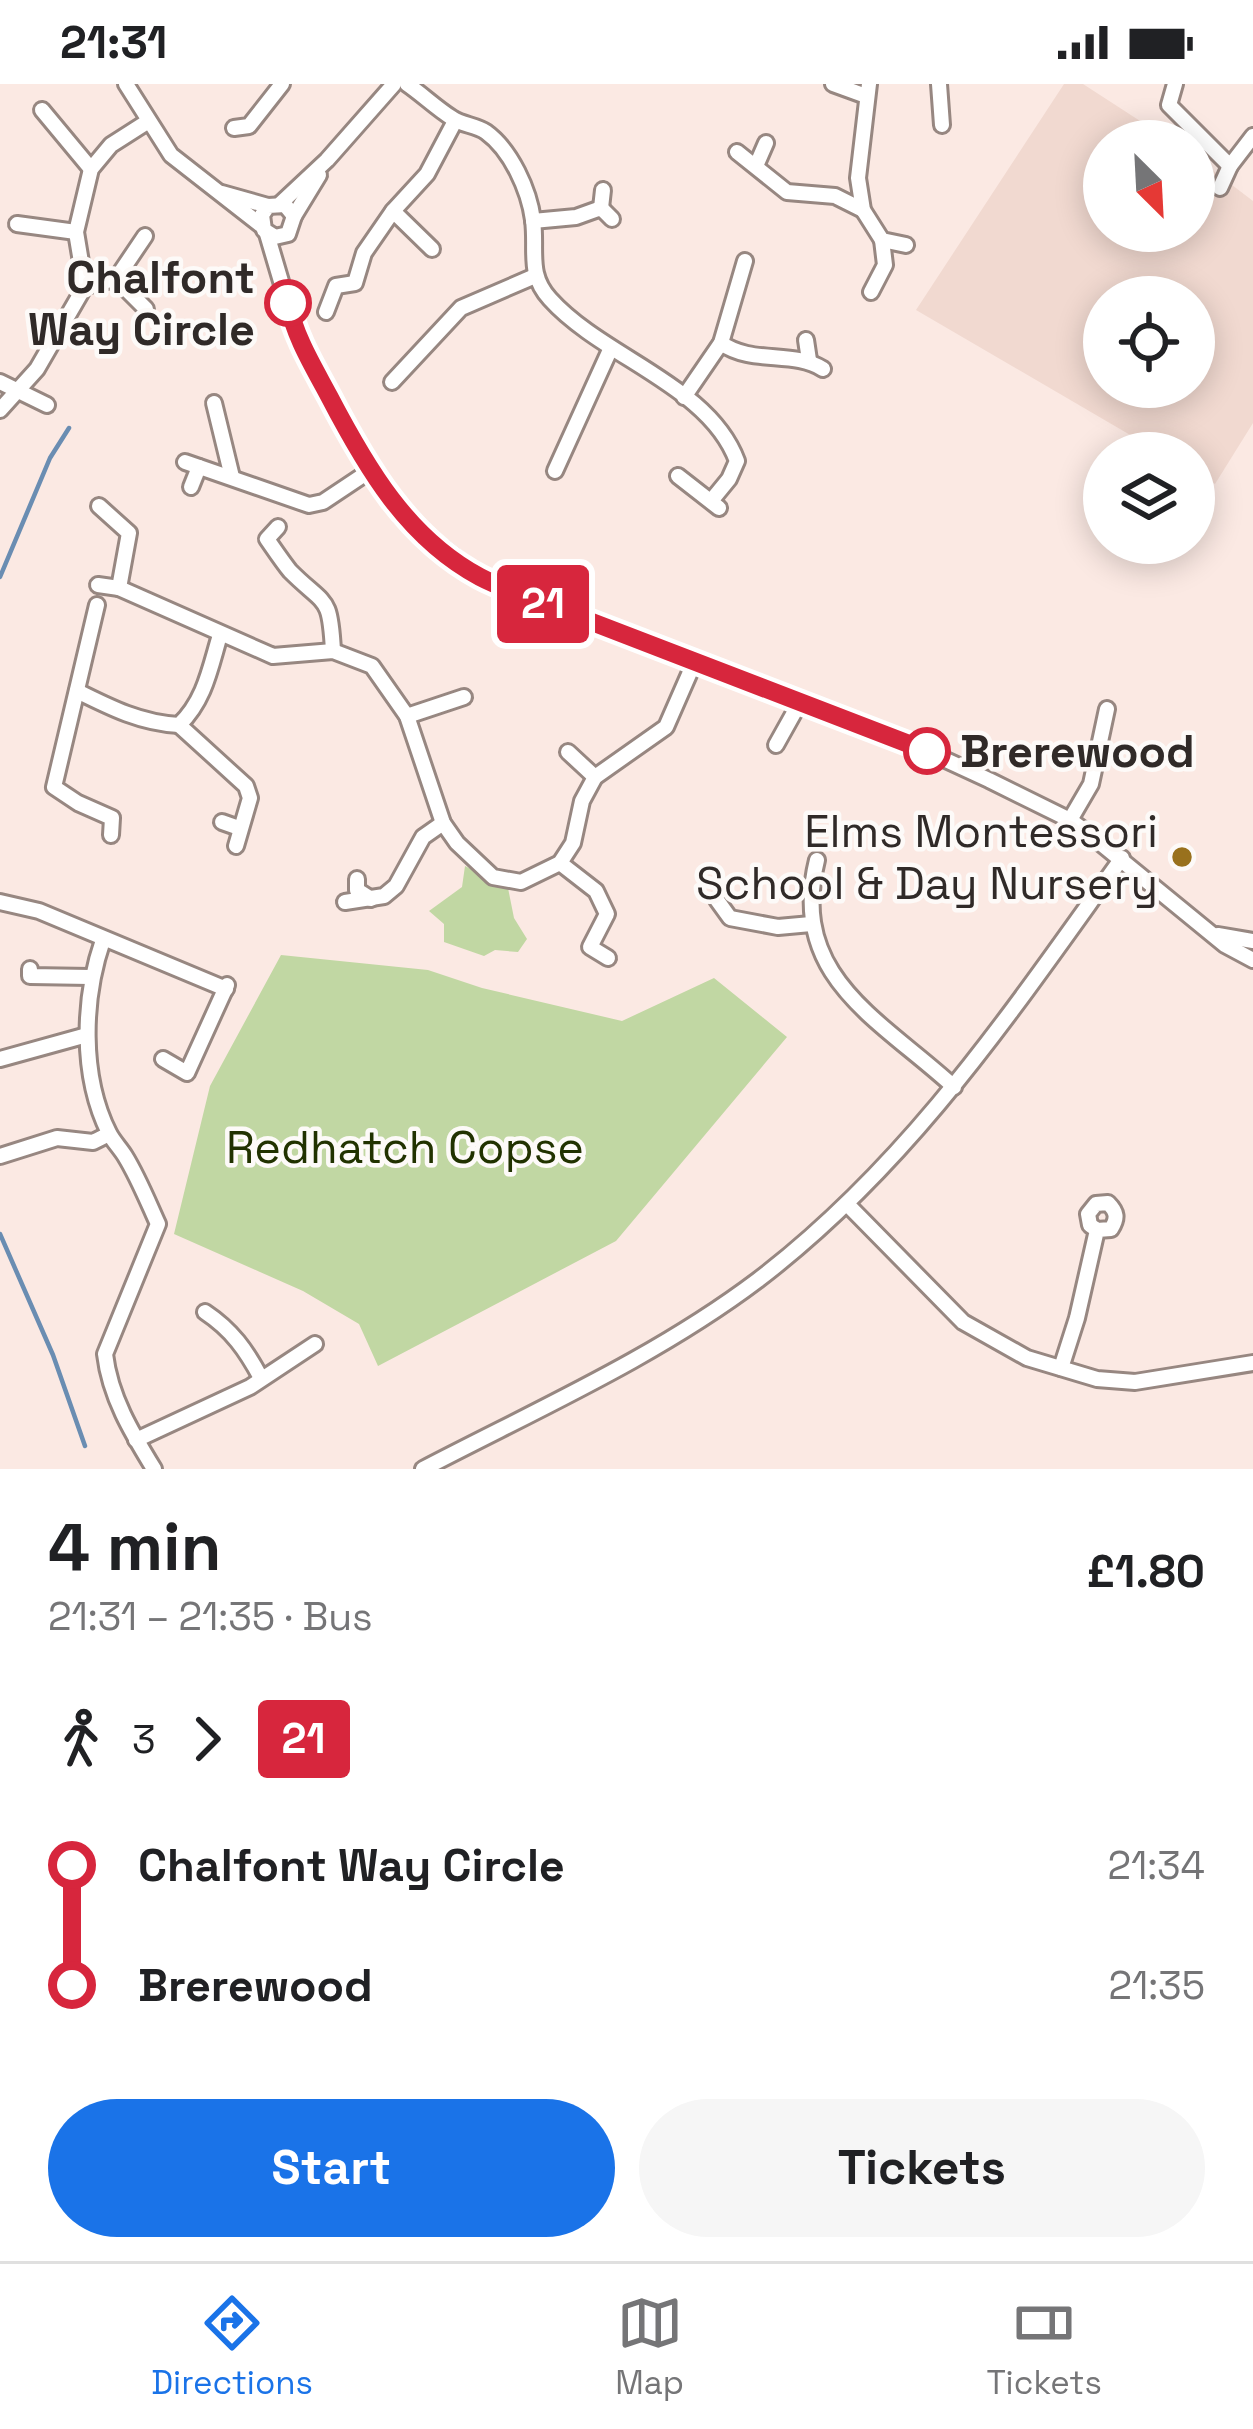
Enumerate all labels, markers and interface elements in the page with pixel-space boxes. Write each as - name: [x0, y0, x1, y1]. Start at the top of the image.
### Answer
- text: 21:31: [60, 14, 167, 71]
- north arrow: [1083, 120, 1215, 252]
- map controls: [1083, 120, 1215, 564]
- place label: Chalfont Way Circle: [28, 249, 255, 358]
- button: locate: [1083, 276, 1215, 408]
- marker: Chalfont Way Circle: [266, 281, 310, 325]
- button: layers: [1083, 432, 1215, 564]
- line badge: 21: [489, 565, 597, 643]
- text: 21: [521, 577, 565, 630]
- place label: Brerewood: [960, 723, 1195, 780]
- marker: Brerewood: [905, 729, 949, 773]
- place label: Elms Montessori School & Day Nursery: [696, 803, 1158, 912]
- marker: Elms Montessori School & Day Nursery: [1169, 844, 1195, 870]
- park label: Redhatch Copse: [226, 1119, 584, 1176]
- text: 4 min: [48, 1505, 221, 1589]
- text: £1.80: [1086, 1543, 1205, 1600]
- text: 21:31 – 21:35 · Bus: [48, 1592, 373, 1641]
- icon: walk: [48, 1706, 114, 1772]
- icon: forward: [174, 1706, 240, 1772]
- text: 21: [282, 1712, 326, 1765]
- text: 3: [132, 1715, 156, 1764]
- text: Chalfont Way Circle: [138, 1837, 565, 1894]
- text: 21:34: [1107, 1841, 1205, 1890]
- text: Brerewood: [138, 1957, 373, 2014]
- text: 21:35: [1108, 1961, 1205, 2010]
- button: Start: [48, 2099, 615, 2237]
- button: Tickets: [639, 2099, 1205, 2237]
- tab: Directions: [151, 2290, 313, 2404]
- tab: Map: [615, 2290, 684, 2404]
- tab: Tickets: [987, 2290, 1102, 2404]

